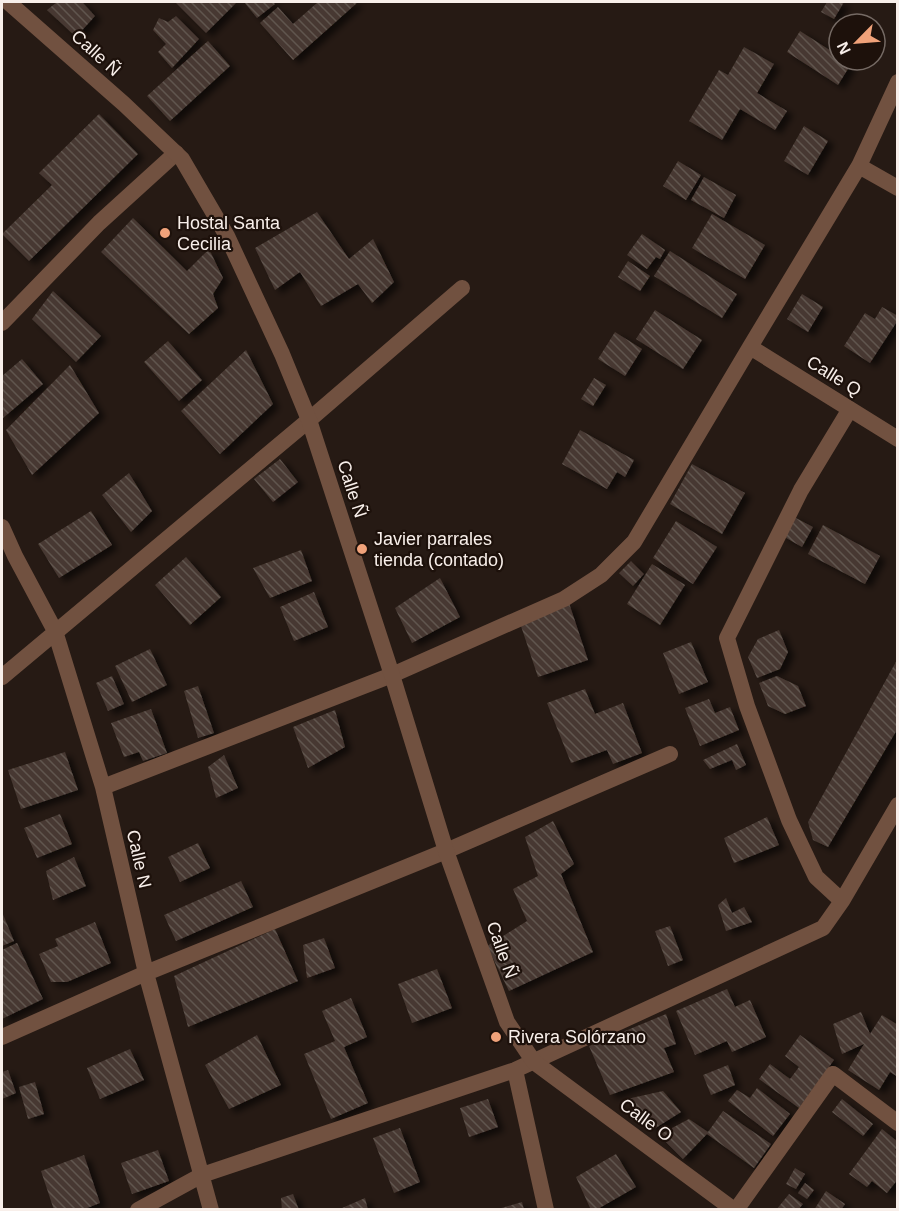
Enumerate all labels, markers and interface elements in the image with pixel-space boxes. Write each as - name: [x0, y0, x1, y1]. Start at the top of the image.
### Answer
- north arrow: [827, 12, 887, 72]
- street label: Calle Ñ: [67, 25, 125, 80]
- text: N: [834, 39, 854, 57]
- place label: Hostal Santa Cecilia: [177, 213, 281, 254]
- marker: Hostal Santa Cecilia: [158, 226, 172, 240]
- street label: Calle Q: [803, 352, 865, 400]
- street label: Calle Ñ: [333, 458, 372, 520]
- place label: Javier parrales tienda (contado): [374, 529, 504, 570]
- marker: Javier parrales tienda (contado): [355, 542, 369, 556]
- street label: Calle N: [123, 828, 155, 890]
- street label: Calle Ñ: [483, 919, 522, 981]
- place label: Rivera Solórzano: [508, 1027, 646, 1047]
- marker: Rivera Solórzano: [489, 1030, 503, 1044]
- street label: Calle O: [616, 1094, 676, 1146]

